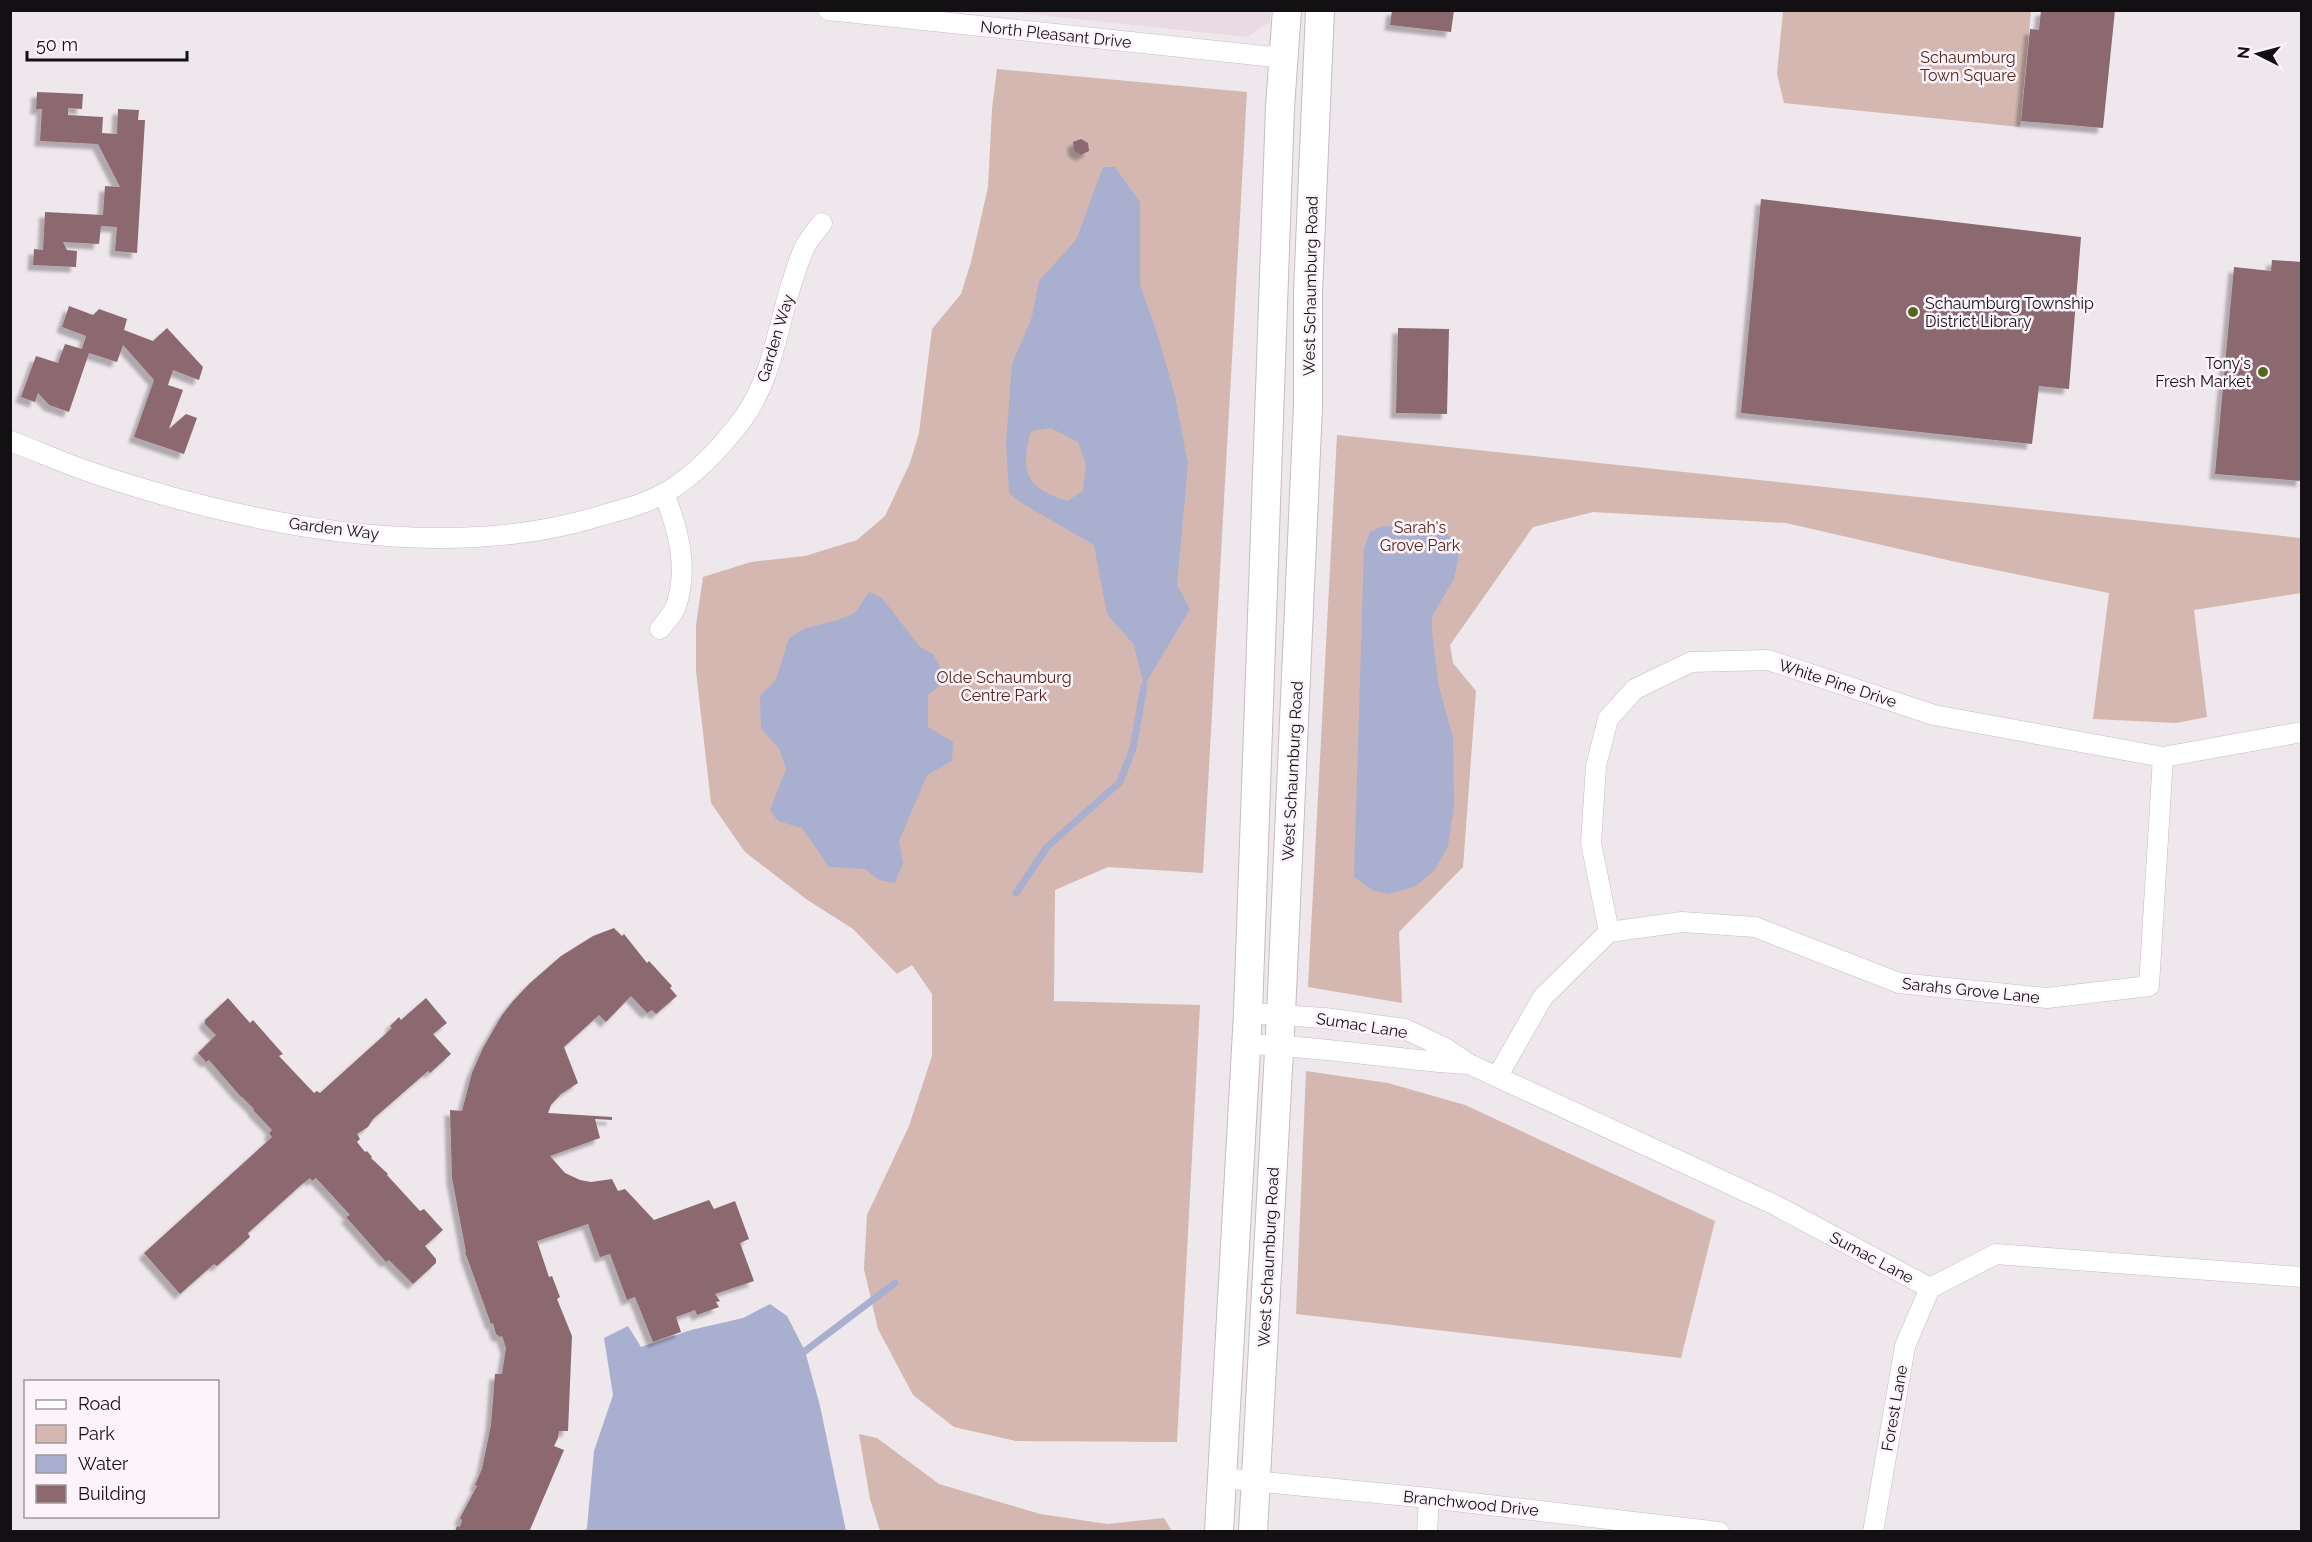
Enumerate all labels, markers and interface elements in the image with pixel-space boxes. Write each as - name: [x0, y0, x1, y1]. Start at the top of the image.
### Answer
- street label: North Pleasant Drive: [979, 17, 1132, 52]
- scale bar: [27, 24, 188, 62]
- north arrow: [2228, 24, 2288, 84]
- text: 50 m: [36, 34, 78, 55]
- text: N: [2233, 45, 2254, 60]
- park label: Schaumburg Town Square: [1920, 48, 2016, 85]
- street label: West Schaumburg Road: [1299, 196, 1322, 376]
- street label: Garden Way: [753, 292, 798, 384]
- place label: Schaumburg Township District Library: [1925, 294, 2094, 331]
- marker: Schaumburg Township District Library: [1906, 305, 1920, 319]
- place label: Tony's Fresh Market: [2155, 354, 2252, 391]
- marker: Tony's Fresh Market: [2256, 365, 2270, 379]
- street label: Garden Way: [288, 514, 380, 543]
- park label: Sarah's Grove Park: [1380, 518, 1461, 555]
- street label: White Pine Drive: [1777, 655, 1899, 711]
- park label: Olde Schaumburg Centre Park: [936, 668, 1072, 705]
- street label: West Schaumburg Road: [1278, 681, 1307, 861]
- street label: Sarahs Grove Lane: [1901, 974, 2041, 1007]
- street label: Sumac Lane: [1315, 1009, 1409, 1042]
- street label: West Schaumburg Road: [1254, 1167, 1283, 1347]
- street label: Sumac Lane: [1827, 1227, 1917, 1287]
- street label: Forest Lane: [1878, 1364, 1911, 1453]
- legend: [24, 1380, 219, 1518]
- text: Road: [78, 1393, 121, 1414]
- text: Park: [78, 1423, 115, 1444]
- text: Water: [78, 1453, 129, 1474]
- text: Building: [78, 1483, 146, 1504]
- street label: Branchwood Drive: [1402, 1487, 1540, 1520]

